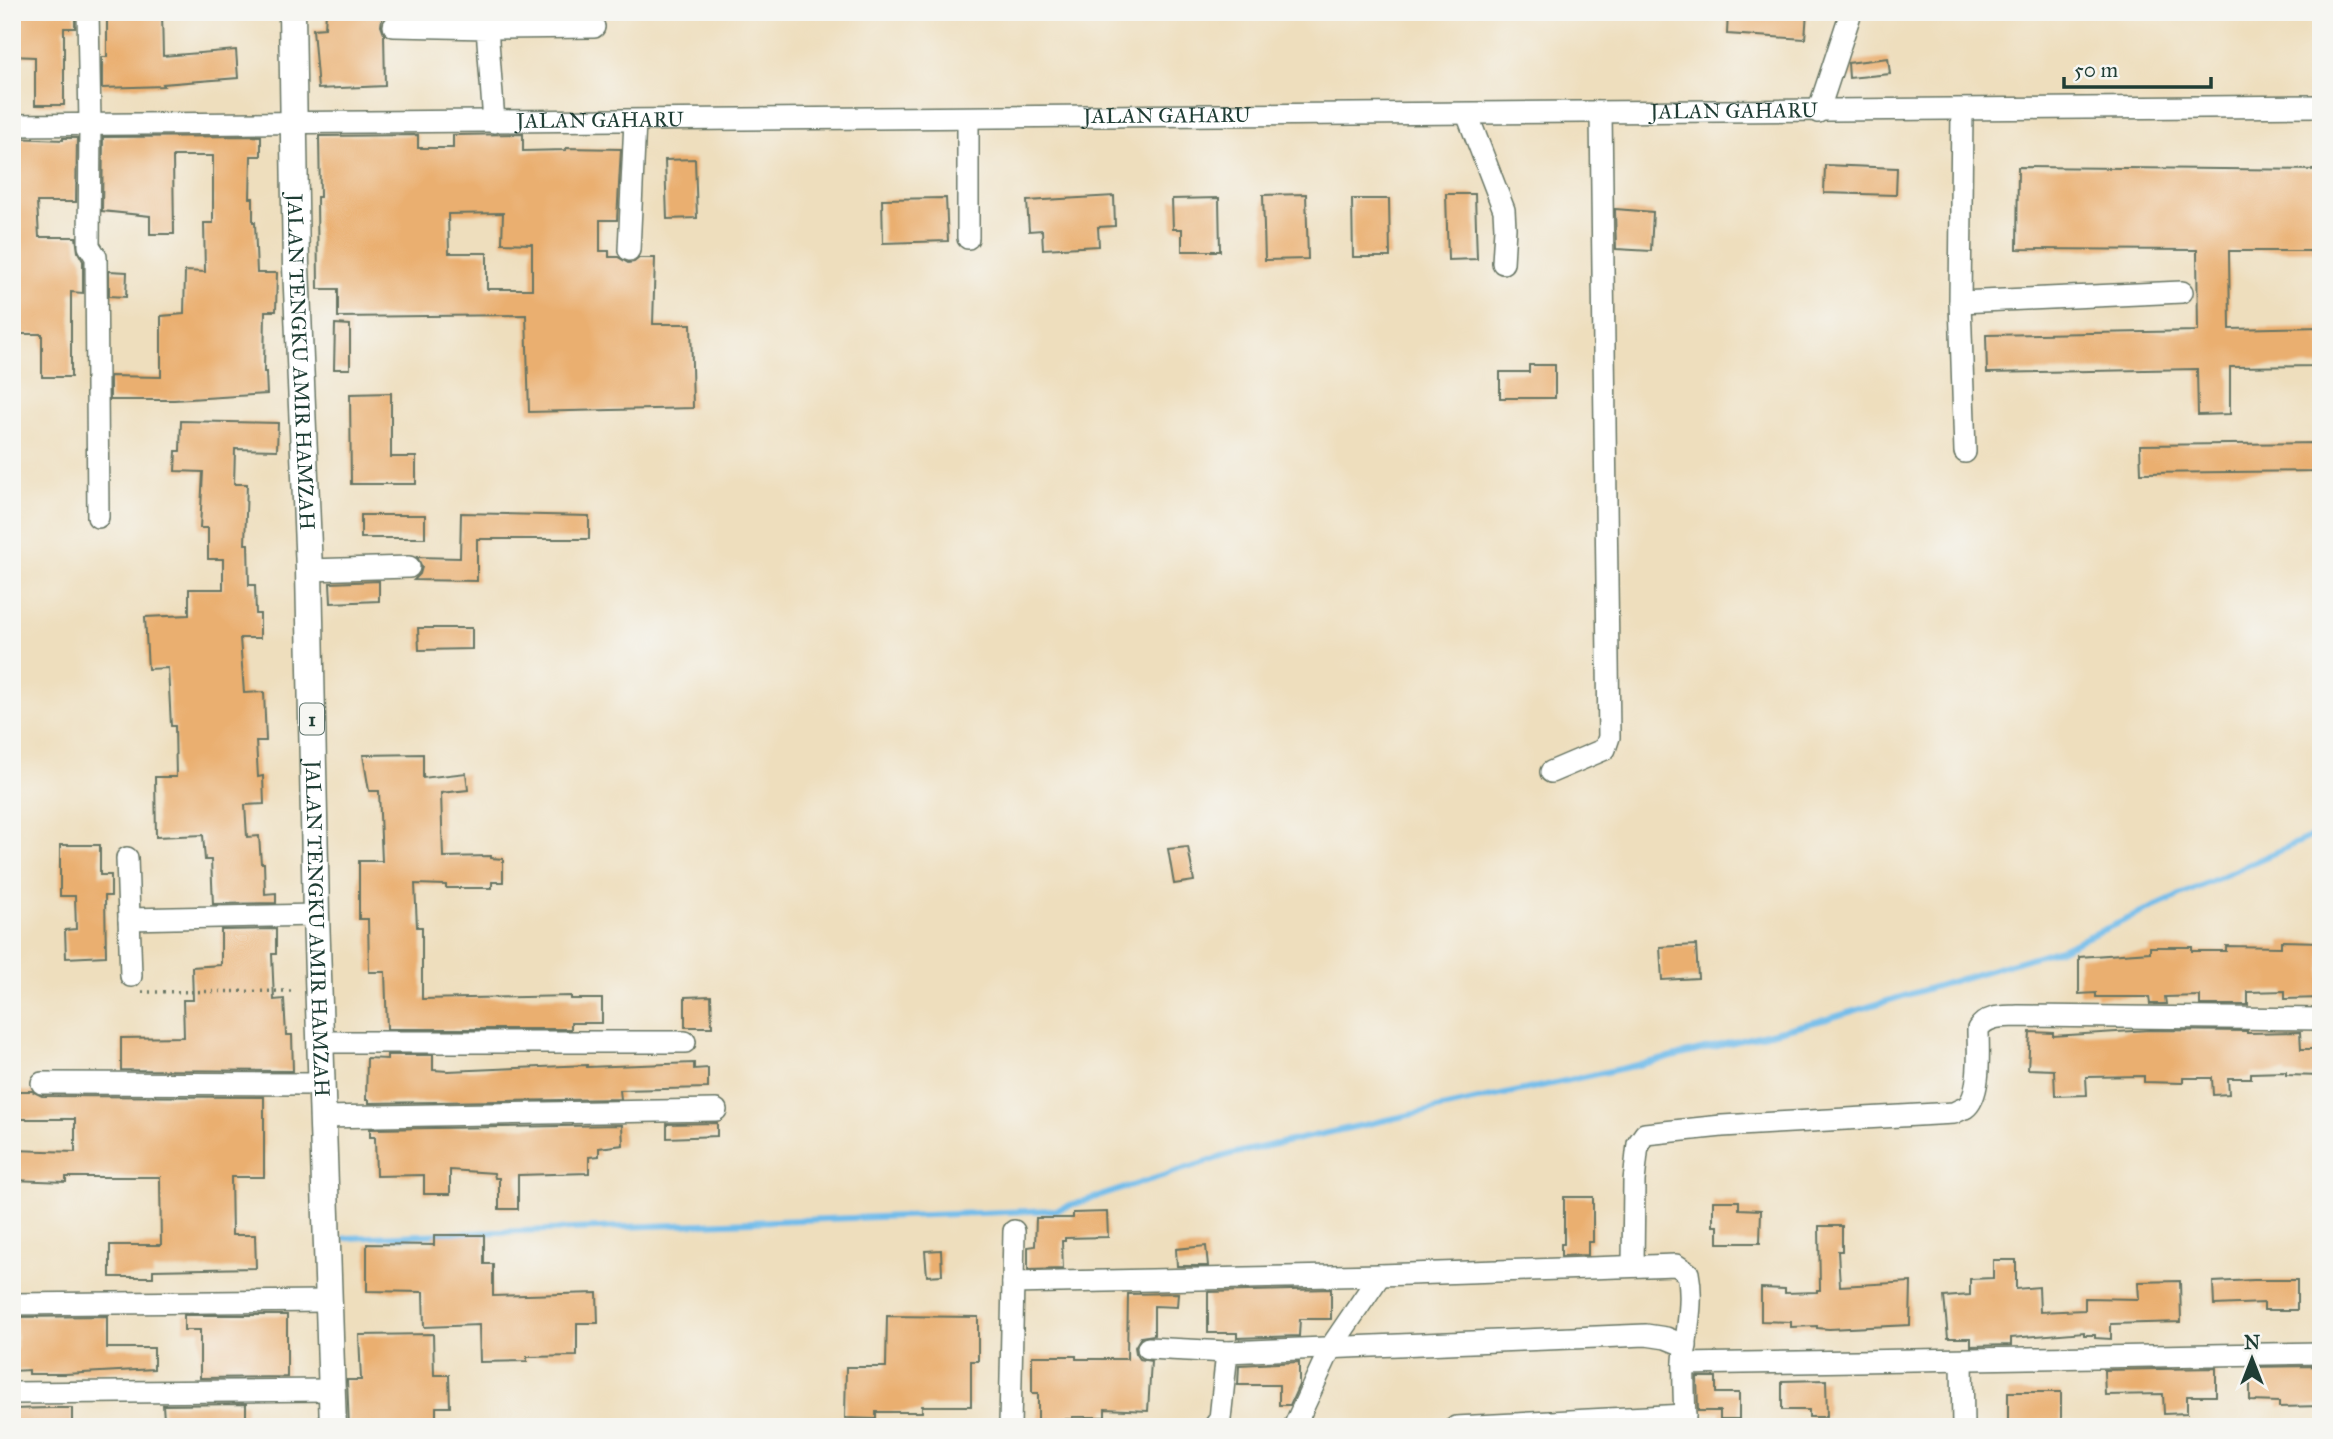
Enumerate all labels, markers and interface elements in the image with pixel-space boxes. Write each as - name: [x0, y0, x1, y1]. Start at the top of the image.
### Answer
- scale bar: [2064, 46, 2210, 90]
- text: 50 m: [2074, 57, 2119, 83]
- street label: JALAN GAHARU: [1648, 97, 1818, 125]
- street label: JALAN GAHARU: [1081, 102, 1251, 129]
- street label: JALAN GAHARU: [514, 106, 684, 134]
- street label: JALAN TENGKU AMIR HAMZAH: [282, 191, 320, 531]
- road number: 1: [300, 704, 324, 734]
- street label: JALAN TENGKU AMIR HAMZAH: [300, 758, 335, 1097]
- north arrow: [2218, 1324, 2288, 1394]
- text: N: [2244, 1331, 2260, 1354]

